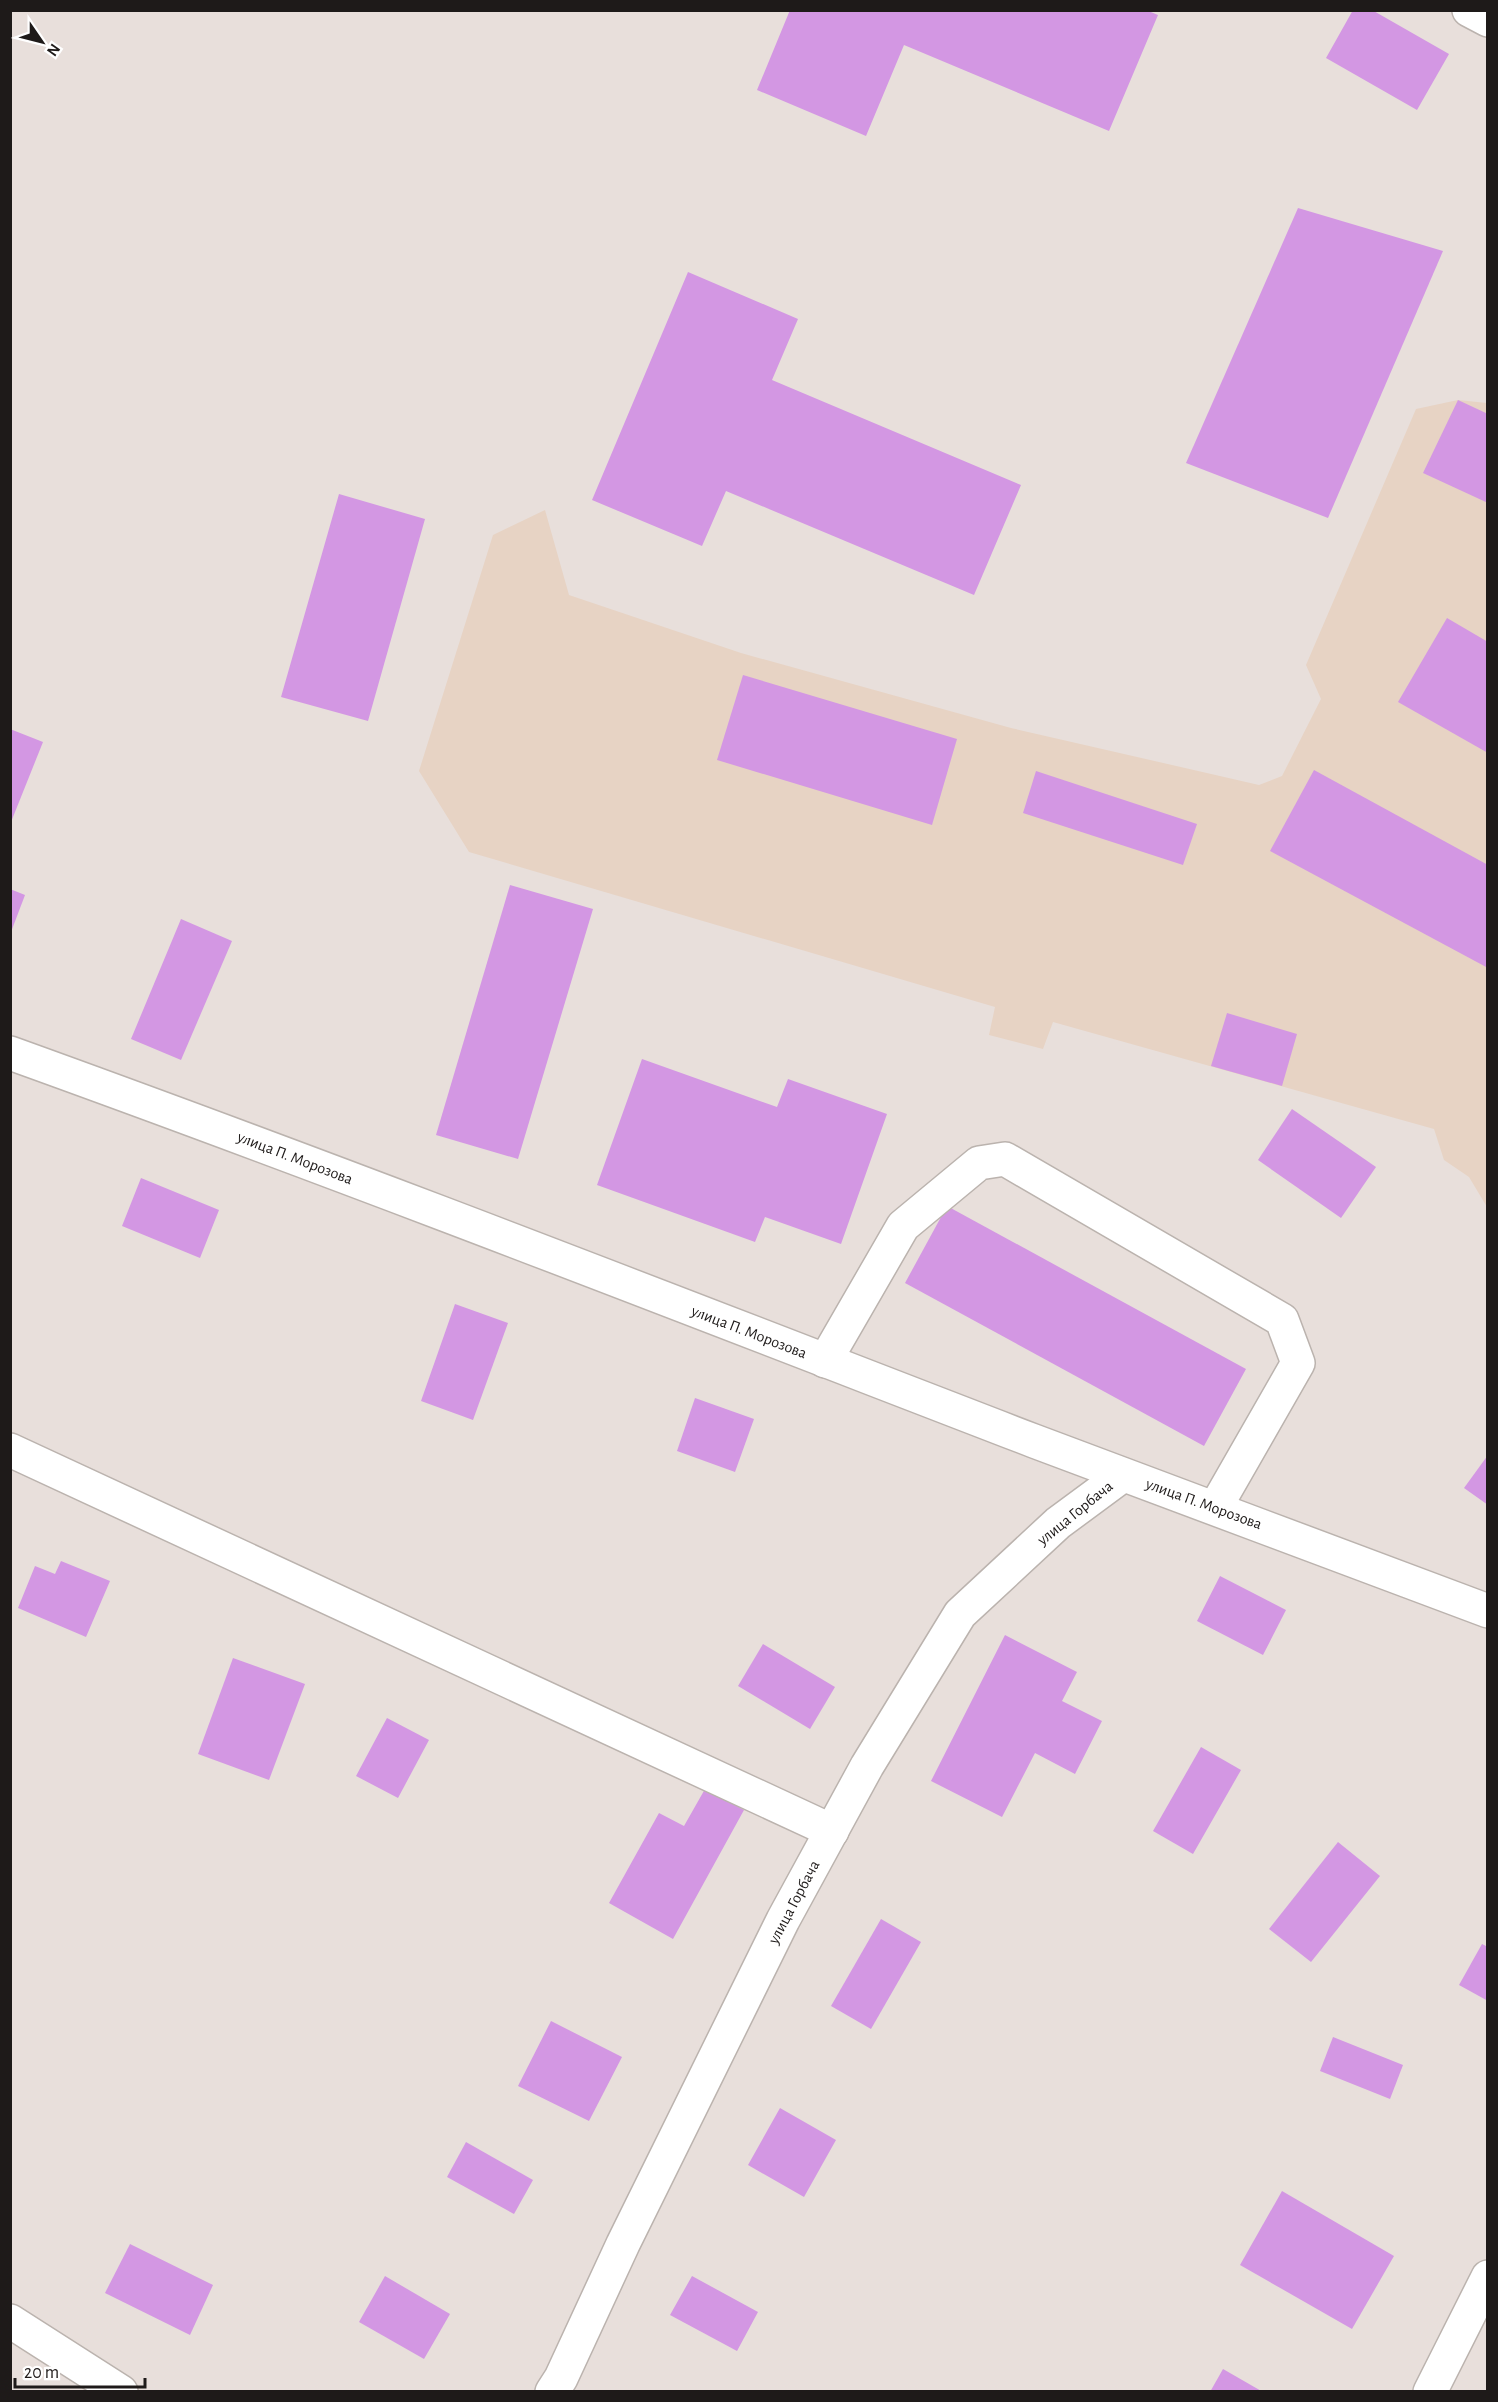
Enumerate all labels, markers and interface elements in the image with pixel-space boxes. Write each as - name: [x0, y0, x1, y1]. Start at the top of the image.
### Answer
- north arrow: [12, 12, 72, 72]
- text: N: [44, 41, 63, 59]
- street label: улица П. Морозова: [234, 1128, 355, 1188]
- street label: улица П. Морозова: [688, 1302, 809, 1362]
- street label: улица П. Морозова: [1143, 1475, 1264, 1533]
- street label: улица Горбача: [1033, 1478, 1116, 1550]
- street label: улица Горбача: [765, 1858, 824, 1948]
- scale bar: [15, 2351, 146, 2389]
- text: 20 m: [24, 2364, 59, 2382]

